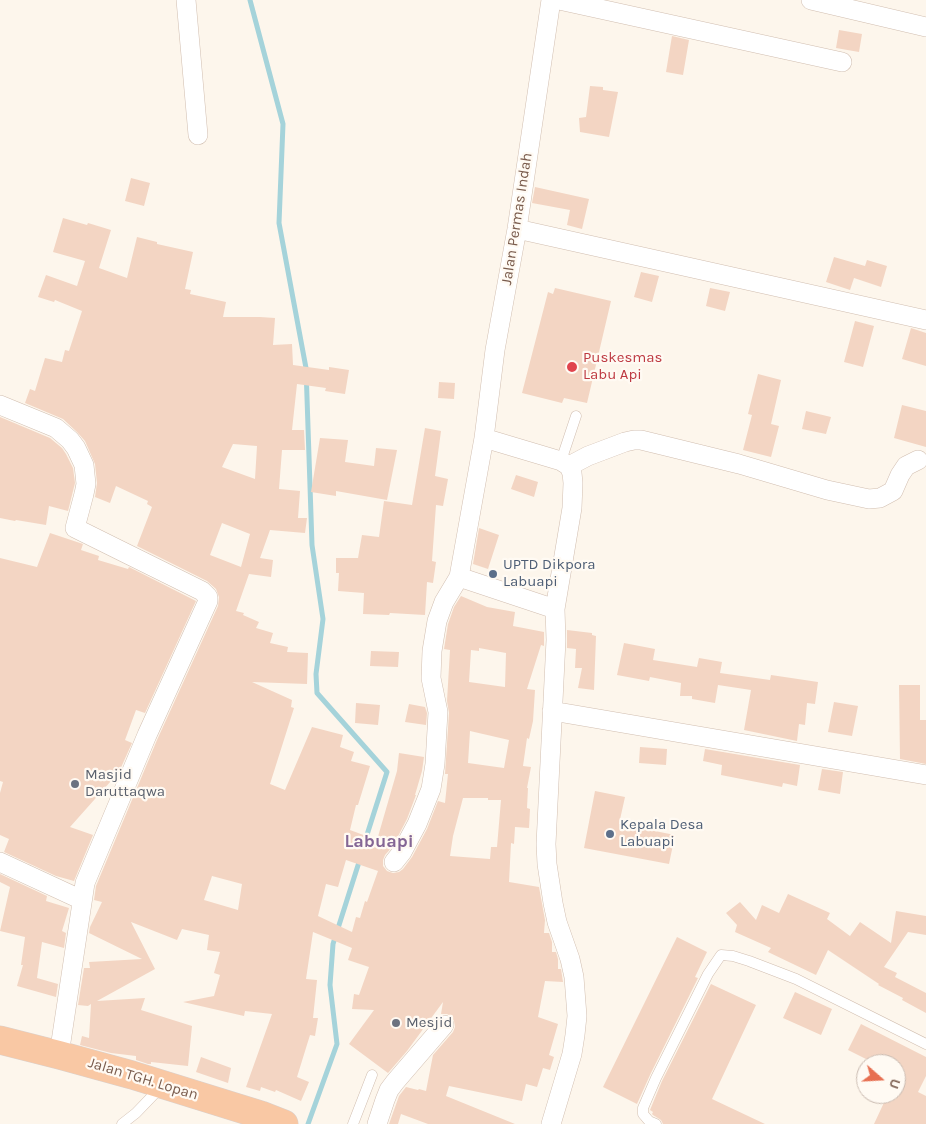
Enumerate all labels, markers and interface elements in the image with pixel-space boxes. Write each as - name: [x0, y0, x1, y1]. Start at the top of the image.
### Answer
- street label: Jalan Permas Indah: [498, 151, 536, 287]
- place label: Puskesmas Labu Api: [583, 349, 662, 384]
- marker: Puskesmas Labu Api: [565, 360, 579, 374]
- place label: UPTD Dikpora Labuapi: [503, 556, 596, 591]
- marker: UPTD Dikpora Labuapi: [487, 568, 499, 580]
- place label: Masjid Daruttaqwa: [85, 766, 165, 801]
- marker: Masjid Daruttaqwa: [69, 778, 81, 790]
- place label: Kepala Desa Labuapi: [620, 816, 704, 851]
- marker: Kepala Desa Labuapi: [604, 828, 616, 840]
- district label: Labuapi: [344, 831, 414, 853]
- place label: Mesjid: [406, 1014, 452, 1032]
- marker: Mesjid: [390, 1017, 402, 1029]
- street label: Jalan TGH. Lopan: [86, 1054, 200, 1104]
- north arrow: [856, 1054, 906, 1104]
- text: U: [885, 1076, 904, 1091]

